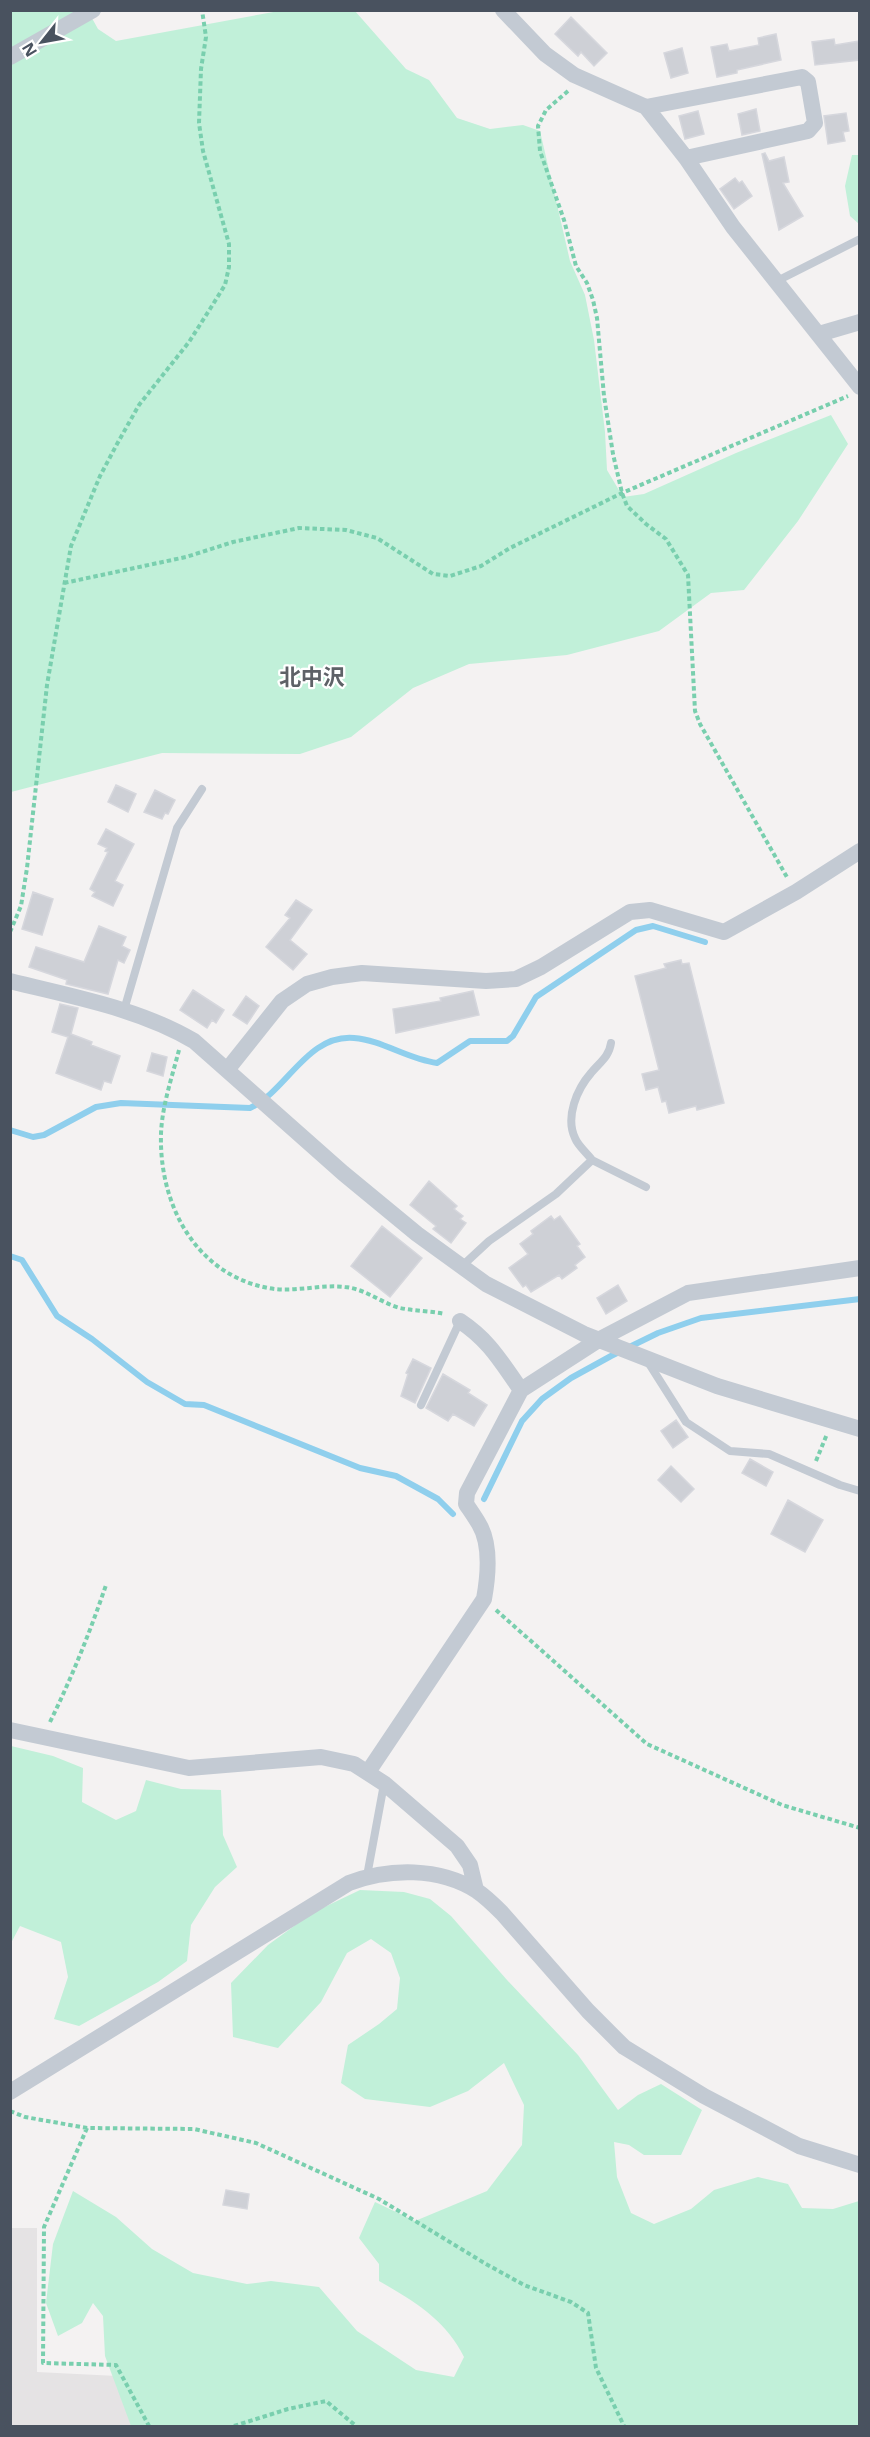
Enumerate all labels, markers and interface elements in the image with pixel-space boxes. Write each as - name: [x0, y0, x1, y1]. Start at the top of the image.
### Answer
- north arrow: [12, 12, 72, 72]
- text: N: [16, 38, 42, 61]
- district label: 北中沢: [279, 661, 345, 691]

